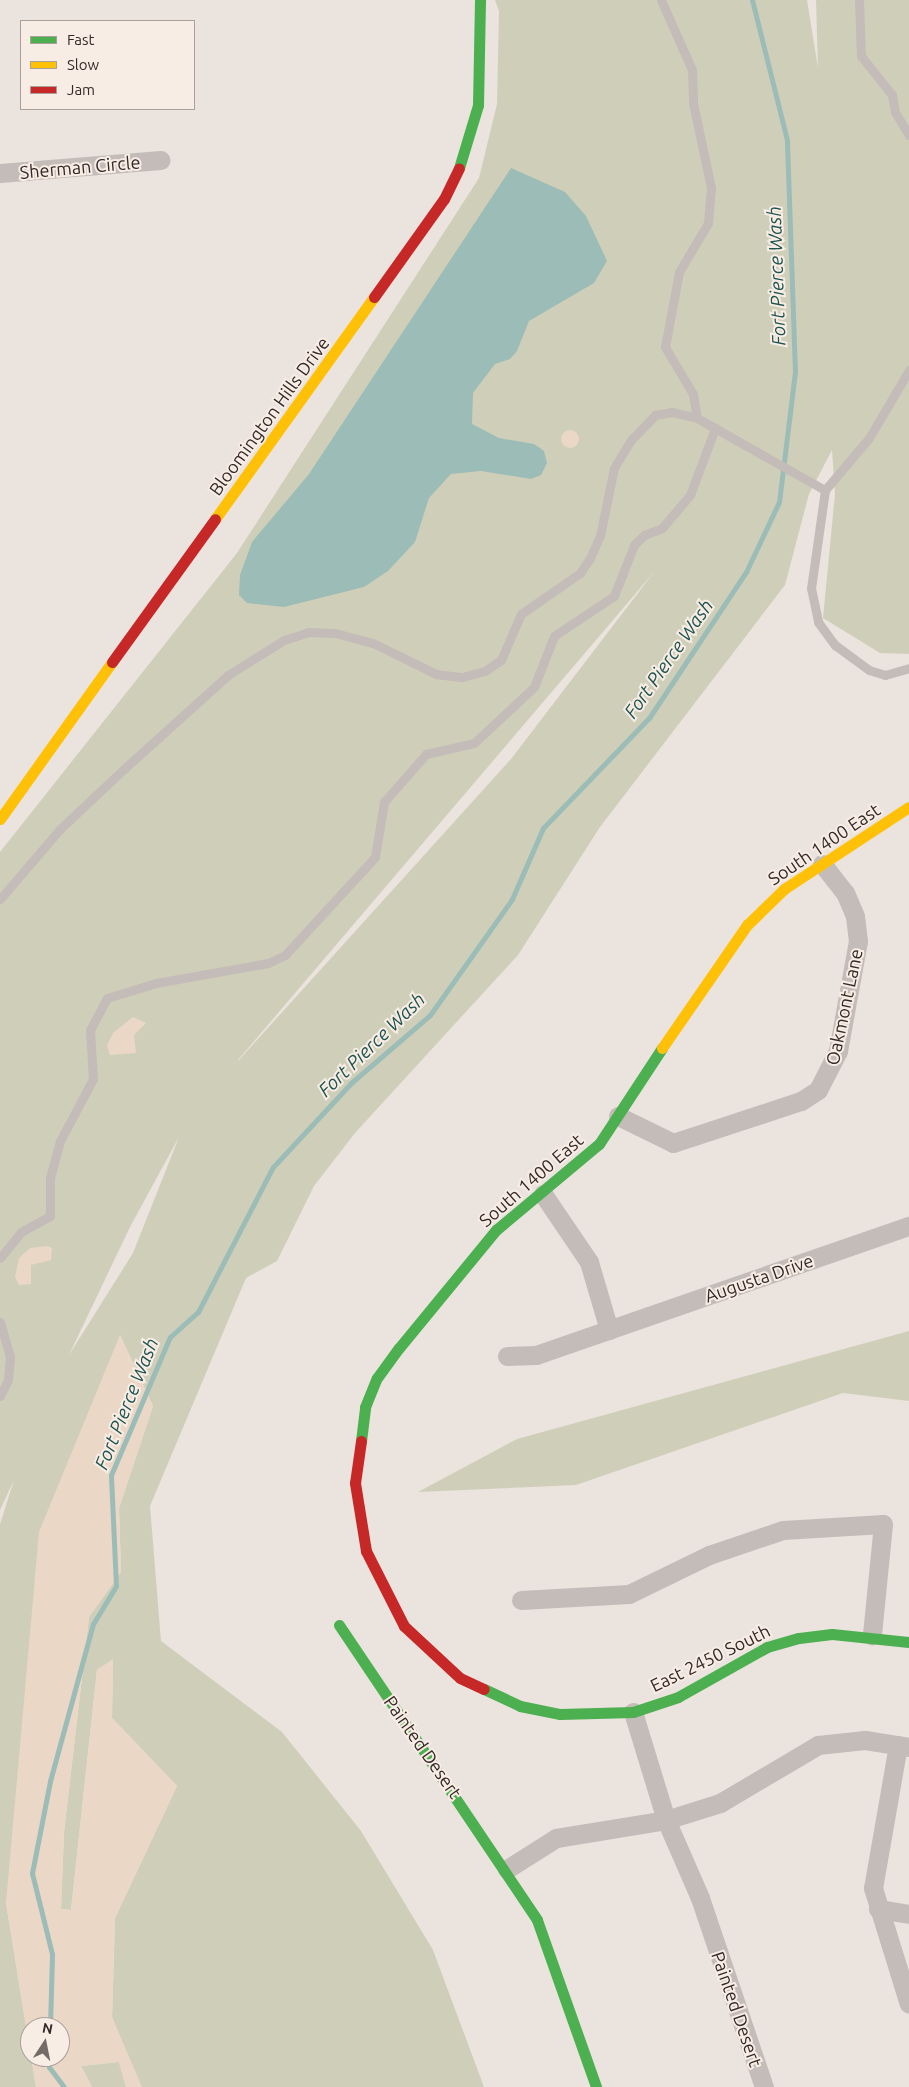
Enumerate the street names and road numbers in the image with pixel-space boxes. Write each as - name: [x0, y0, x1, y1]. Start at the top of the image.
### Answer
- street label: Sherman Circle: [19, 151, 141, 183]
- street label: Bloomington Hills Drive: [204, 333, 334, 499]
- street label: South 1400 East: [764, 799, 884, 889]
- street label: Oakmont Lane: [821, 947, 867, 1067]
- street label: South 1400 East: [475, 1129, 587, 1231]
- street label: Augusta Drive: [702, 1249, 816, 1307]
- street label: East 2450 South: [647, 1620, 773, 1696]
- street label: Painted Desert: [380, 1691, 466, 1803]
- street label: Painted Desert: [707, 1949, 767, 2069]

